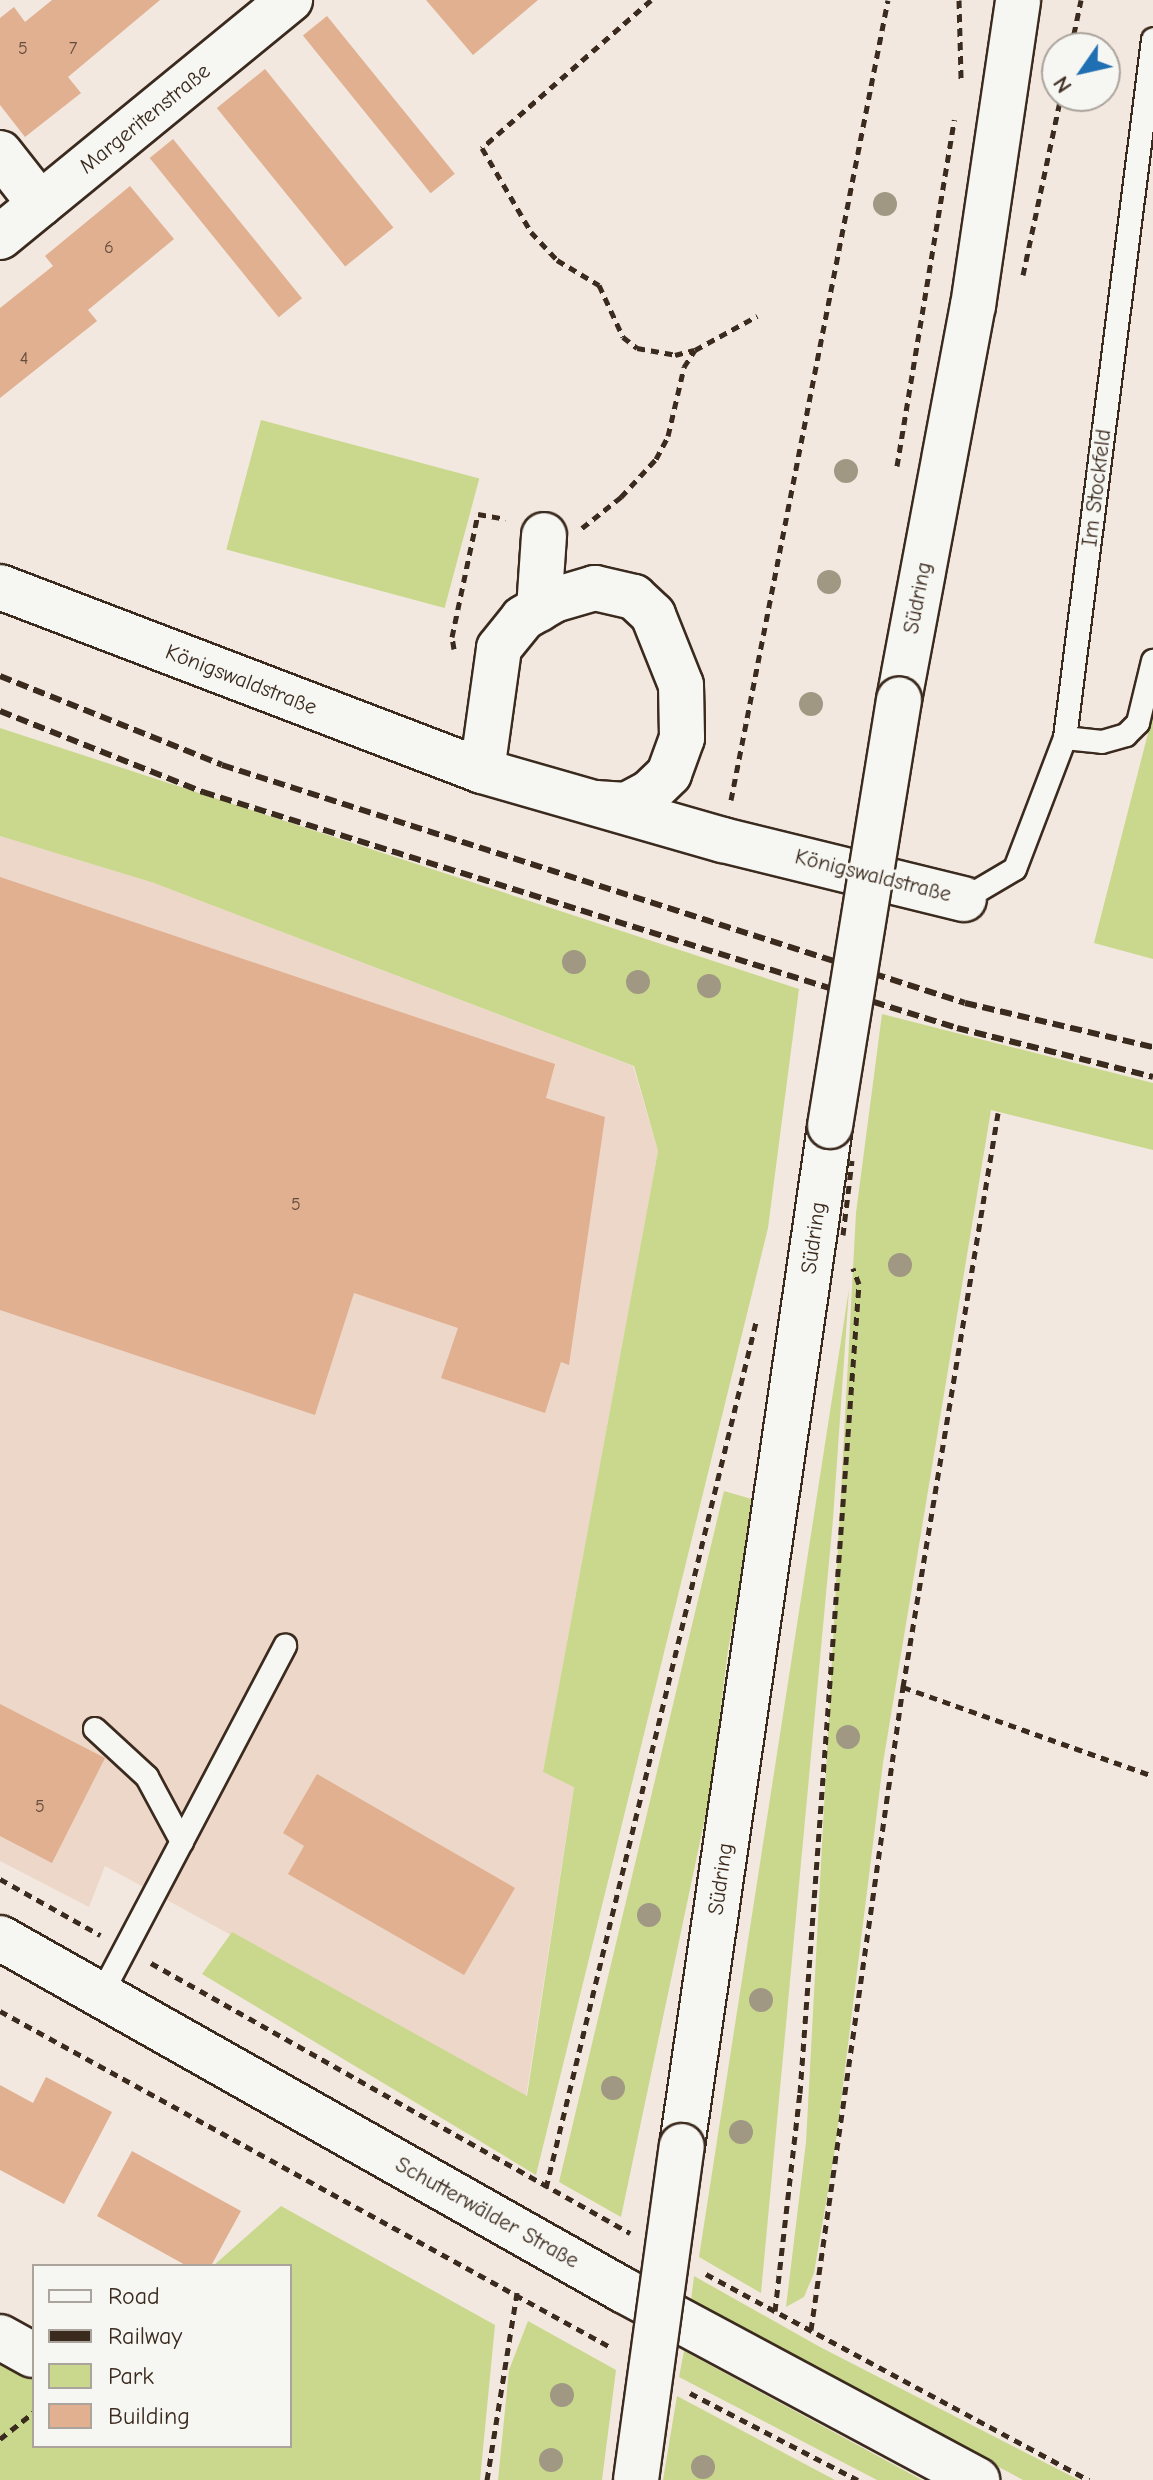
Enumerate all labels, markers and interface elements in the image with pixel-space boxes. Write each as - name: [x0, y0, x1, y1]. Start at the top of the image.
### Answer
- north arrow: [1041, 32, 1121, 112]
- house number: 5: [18, 38, 28, 60]
- house number: 7: [69, 38, 77, 60]
- street label: Margeritenstraße: [74, 58, 216, 180]
- text: N: [1048, 71, 1078, 98]
- house number: 6: [104, 237, 114, 259]
- house number: 4: [20, 348, 28, 370]
- street label: Im Stockfeld: [1077, 428, 1117, 548]
- street label: Südring: [898, 560, 938, 636]
- street label: Königswaldstraße: [161, 639, 321, 721]
- street label: Königswaldstraße: [792, 844, 954, 908]
- house number: 5: [291, 1194, 301, 1216]
- street label: Südring: [796, 1200, 832, 1276]
- house number: 5: [35, 1796, 45, 1818]
- street label: Südring: [703, 1841, 739, 1917]
- street label: Schutterwälder Straße: [391, 2152, 583, 2274]
- legend: [32, 2264, 292, 2448]
- text: Road: [108, 2282, 160, 2310]
- text: Railway: [108, 2322, 182, 2350]
- text: Park: [108, 2362, 154, 2390]
- text: Building: [108, 2402, 190, 2430]

